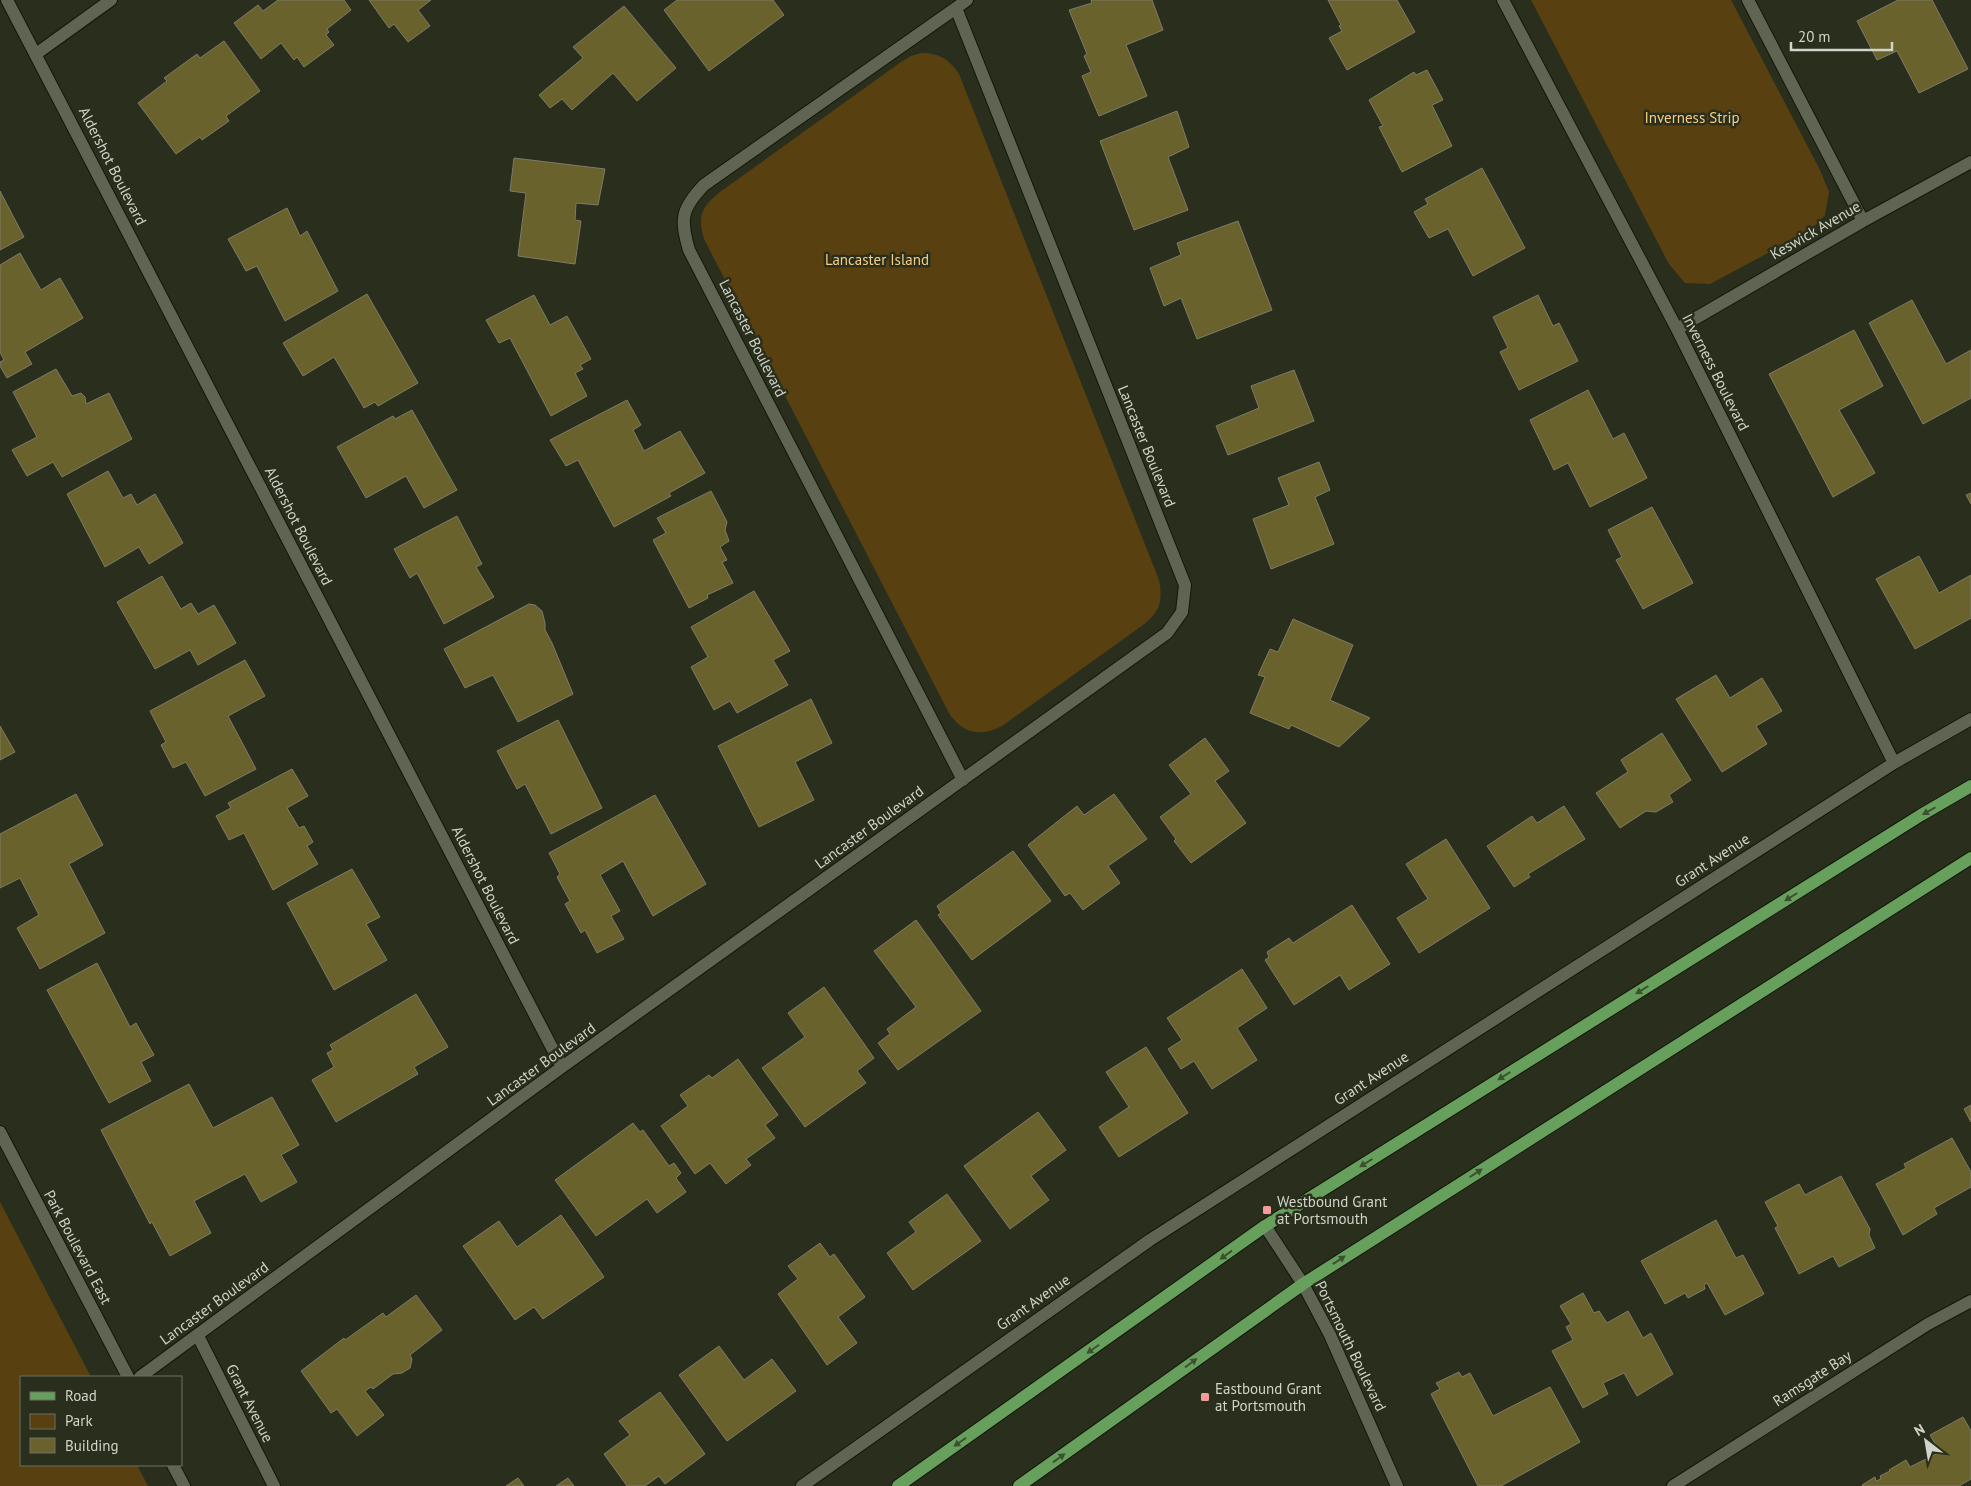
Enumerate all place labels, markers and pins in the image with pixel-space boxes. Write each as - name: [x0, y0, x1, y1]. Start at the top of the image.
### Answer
- place label: Westbound Grant at Portsmouth: [1277, 1192, 1387, 1228]
- marker: Westbound Grant at Portsmouth: [1261, 1204, 1273, 1216]
- place label: Eastbound Grant at Portsmouth: [1215, 1379, 1321, 1415]
- marker: Eastbound Grant at Portsmouth: [1199, 1391, 1211, 1403]

